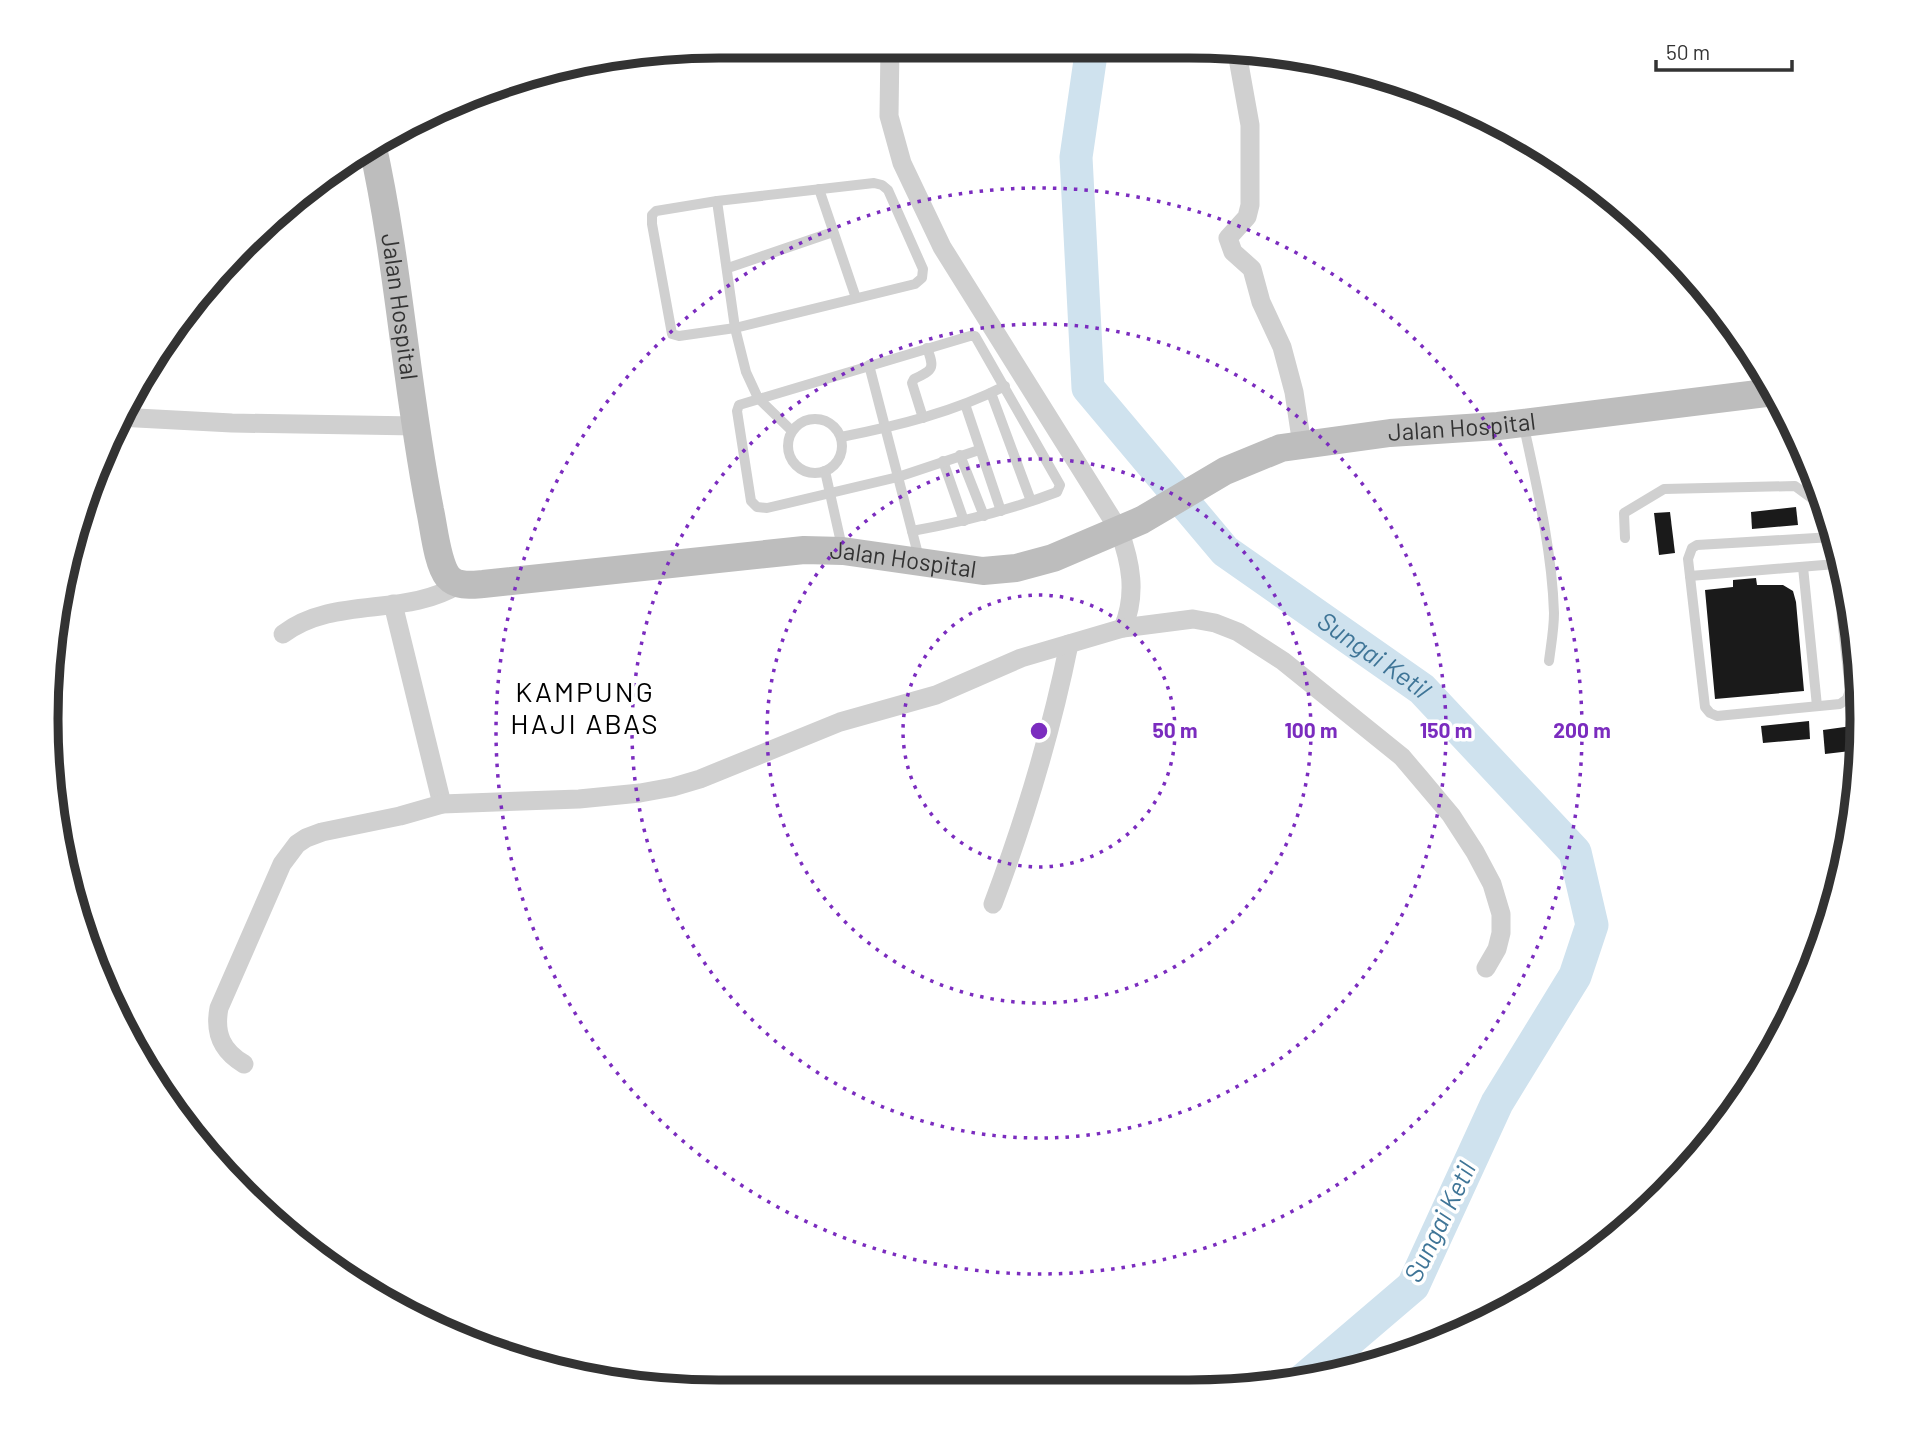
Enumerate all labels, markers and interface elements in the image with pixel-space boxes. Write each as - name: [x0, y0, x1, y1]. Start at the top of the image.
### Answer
- scale bar: [1656, 28, 1792, 72]
- text: 50 m: [1666, 39, 1710, 64]
- street label: Jalan Hospital: [376, 231, 425, 382]
- street label: Jalan Hospital: [1387, 406, 1537, 446]
- street label: Jalan Hospital: [829, 535, 978, 583]
- water label: Sungai Ketil: [1312, 604, 1439, 703]
- district label: KAMPUNG HAJI ABAS: [510, 674, 660, 740]
- text: 50 m: [1152, 717, 1198, 742]
- text: 100 m: [1284, 717, 1338, 742]
- text: 150 m: [1420, 717, 1472, 742]
- text: 200 m: [1553, 717, 1611, 742]
- centre of rings: [1027, 719, 1051, 743]
- water label: Sungai Ketil: [1396, 1156, 1481, 1287]

